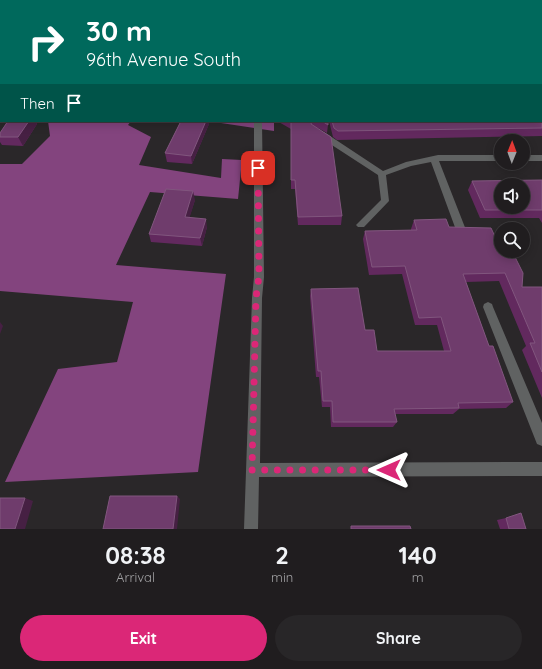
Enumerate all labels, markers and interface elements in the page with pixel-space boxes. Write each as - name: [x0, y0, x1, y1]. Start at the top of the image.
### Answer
- text: 30 m: [86, 13, 152, 48]
- icon: right: [20, 16, 72, 68]
- text: 96th Avenue South: [86, 48, 241, 71]
- icon: arrive: [63, 92, 85, 114]
- text: Then: [20, 94, 55, 113]
- north arrow: [494, 134, 530, 170]
- map controls: [494, 134, 530, 258]
- pin: [241, 151, 275, 185]
- icon: arrive: [247, 157, 269, 179]
- button: sound: [494, 178, 530, 214]
- button: search: [494, 222, 530, 258]
- position arrow: [368, 449, 410, 491]
- text: 08:38: [105, 540, 166, 570]
- text: 2: [275, 540, 289, 570]
- text: 140: [398, 540, 437, 570]
- text: Arrival: [116, 569, 155, 585]
- text: min: [271, 569, 293, 585]
- text: m: [412, 569, 424, 585]
- button: Exit: [20, 615, 267, 661]
- button: Share: [275, 615, 522, 661]

